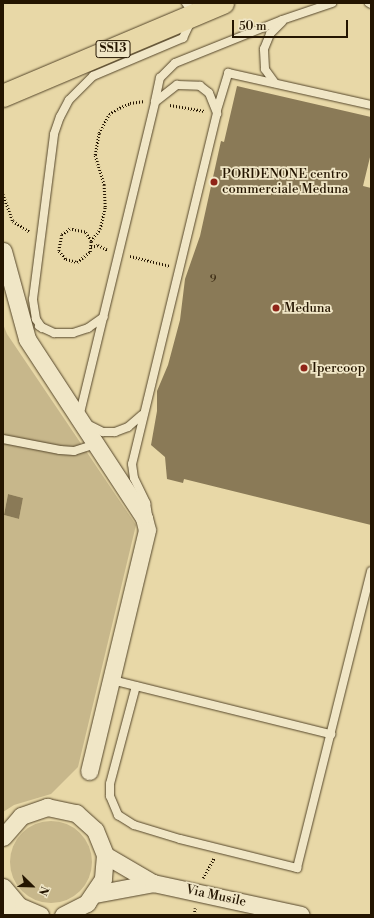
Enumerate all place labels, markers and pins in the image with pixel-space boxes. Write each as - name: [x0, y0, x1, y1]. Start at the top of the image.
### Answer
- place label: PORDENONE centro commerciale Meduna: [222, 167, 348, 198]
- marker: PORDENONE centro commerciale Meduna: [209, 177, 219, 187]
- place label: Meduna: [284, 300, 331, 316]
- marker: Meduna: [271, 303, 281, 313]
- place label: Ipercoop: [312, 360, 365, 376]
- marker: Ipercoop: [299, 363, 309, 373]

